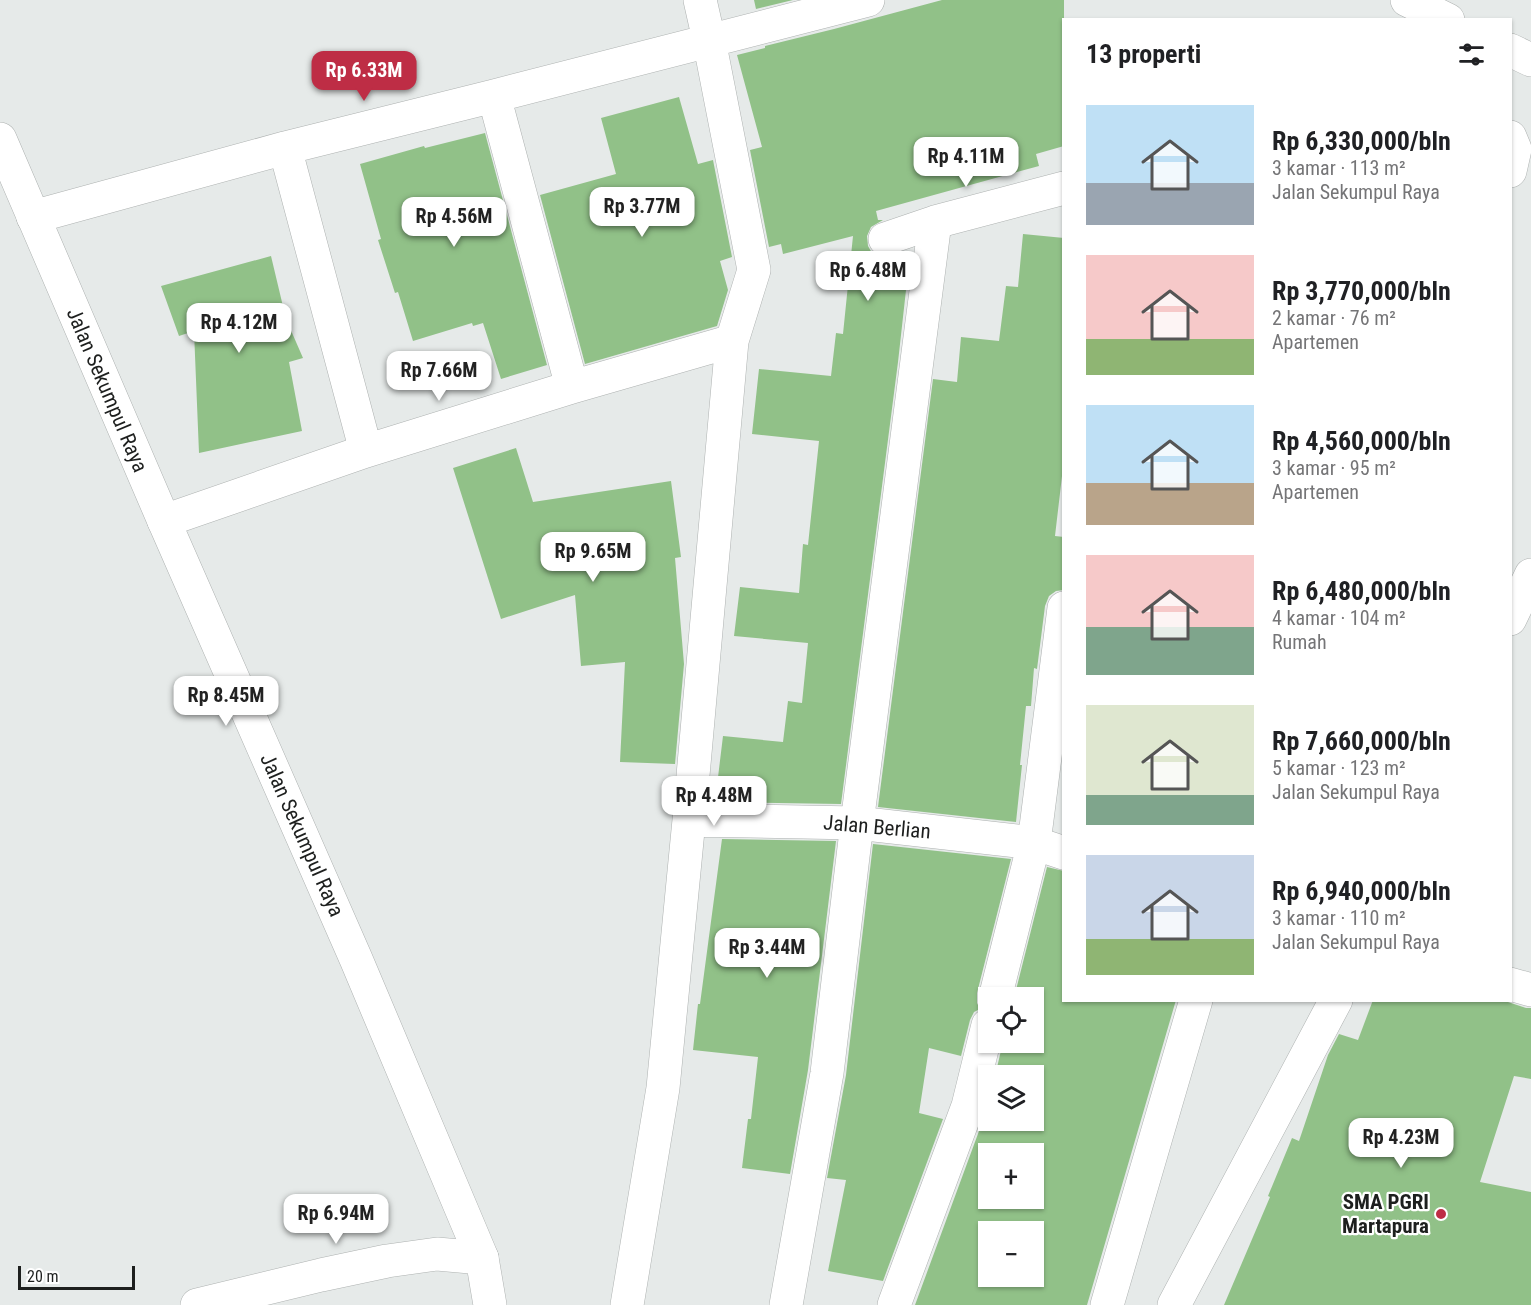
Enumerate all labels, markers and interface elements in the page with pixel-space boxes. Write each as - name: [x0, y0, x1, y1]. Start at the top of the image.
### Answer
- icon: filters: [1455, 38, 1488, 71]
- text: 13 properti: [1086, 39, 1201, 69]
- pin: Rp 6.33M: [302, 51, 426, 102]
- text: Rp 6.33M: [326, 58, 402, 82]
- text: Rp 6,330,000/bln: [1272, 126, 1451, 156]
- icon: home: [1134, 129, 1206, 201]
- pin: Rp 4.11M: [904, 137, 1028, 188]
- text: Rp 4.11M: [928, 144, 1004, 168]
- text: 3 kamar · 113 m²: [1272, 156, 1406, 180]
- text: Jalan Sekumpul Raya: [1272, 180, 1440, 204]
- pin: Rp 3.77M: [580, 187, 704, 238]
- text: Rp 3.77M: [604, 194, 680, 218]
- pin: Rp 4.56M: [392, 197, 516, 248]
- text: Rp 4.56M: [416, 204, 492, 228]
- pin: Rp 6.48M: [806, 251, 930, 302]
- text: Rp 6.48M: [830, 258, 906, 282]
- text: Rp 3,770,000/bln: [1272, 276, 1451, 306]
- icon: home: [1134, 279, 1206, 351]
- pin: Rp 4.12M: [177, 303, 301, 354]
- street label: Jalan Sekumpul Raya: [62, 304, 152, 476]
- text: 2 kamar · 76 m²: [1272, 306, 1396, 330]
- text: Rp 4.12M: [201, 310, 277, 334]
- text: Apartemen: [1272, 330, 1359, 354]
- pin: Rp 7.66M: [377, 351, 501, 402]
- text: Rp 7.66M: [401, 358, 477, 382]
- text: Rp 4,560,000/bln: [1272, 426, 1451, 456]
- icon: home: [1134, 429, 1206, 501]
- text: 3 kamar · 95 m²: [1272, 456, 1396, 480]
- text: Apartemen: [1272, 480, 1359, 504]
- pin: Rp 9.65M: [531, 532, 655, 583]
- text: Rp 9.65M: [555, 539, 631, 563]
- text: Rp 6,480,000/bln: [1272, 576, 1451, 606]
- icon: home: [1134, 579, 1206, 651]
- text: 4 kamar · 104 m²: [1272, 606, 1406, 630]
- text: Rumah: [1272, 630, 1327, 654]
- pin: Rp 8.45M: [164, 676, 288, 727]
- text: Rp 8.45M: [188, 683, 264, 707]
- text: Rp 7,660,000/bln: [1272, 726, 1451, 756]
- icon: home: [1134, 729, 1206, 801]
- street label: Jalan Sekumpul Raya: [255, 750, 349, 920]
- text: 5 kamar · 123 m²: [1272, 756, 1406, 780]
- pin: Rp 4.48M: [652, 776, 776, 827]
- text: Jalan Sekumpul Raya: [1272, 780, 1440, 804]
- text: Rp 4.48M: [676, 783, 752, 807]
- street label: Jalan Berlian: [822, 810, 932, 844]
- text: Rp 6,940,000/bln: [1272, 876, 1451, 906]
- icon: home: [1134, 879, 1206, 951]
- text: 3 kamar · 110 m²: [1272, 906, 1406, 930]
- pin: Rp 3.44M: [705, 928, 829, 979]
- text: Jalan Sekumpul Raya: [1272, 930, 1440, 954]
- text: Rp 3.44M: [729, 935, 805, 959]
- map controls: [978, 987, 1044, 1287]
- button: locate: [978, 987, 1044, 1053]
- button: layers: [978, 1065, 1044, 1131]
- pin: Rp 4.23M: [1339, 1118, 1463, 1169]
- text: Rp 4.23M: [1363, 1125, 1439, 1149]
- button: +: [978, 1143, 1044, 1209]
- place label: SMA PGRI Martapura: [1342, 1190, 1429, 1238]
- pin: Rp 6.94M: [274, 1194, 398, 1245]
- text: Rp 6.94M: [298, 1201, 374, 1225]
- marker: SMA PGRI Martapura: [1434, 1207, 1448, 1221]
- button: −: [978, 1221, 1044, 1287]
- scale bar: [18, 1263, 135, 1290]
- text: 20 m: [27, 1267, 59, 1286]

